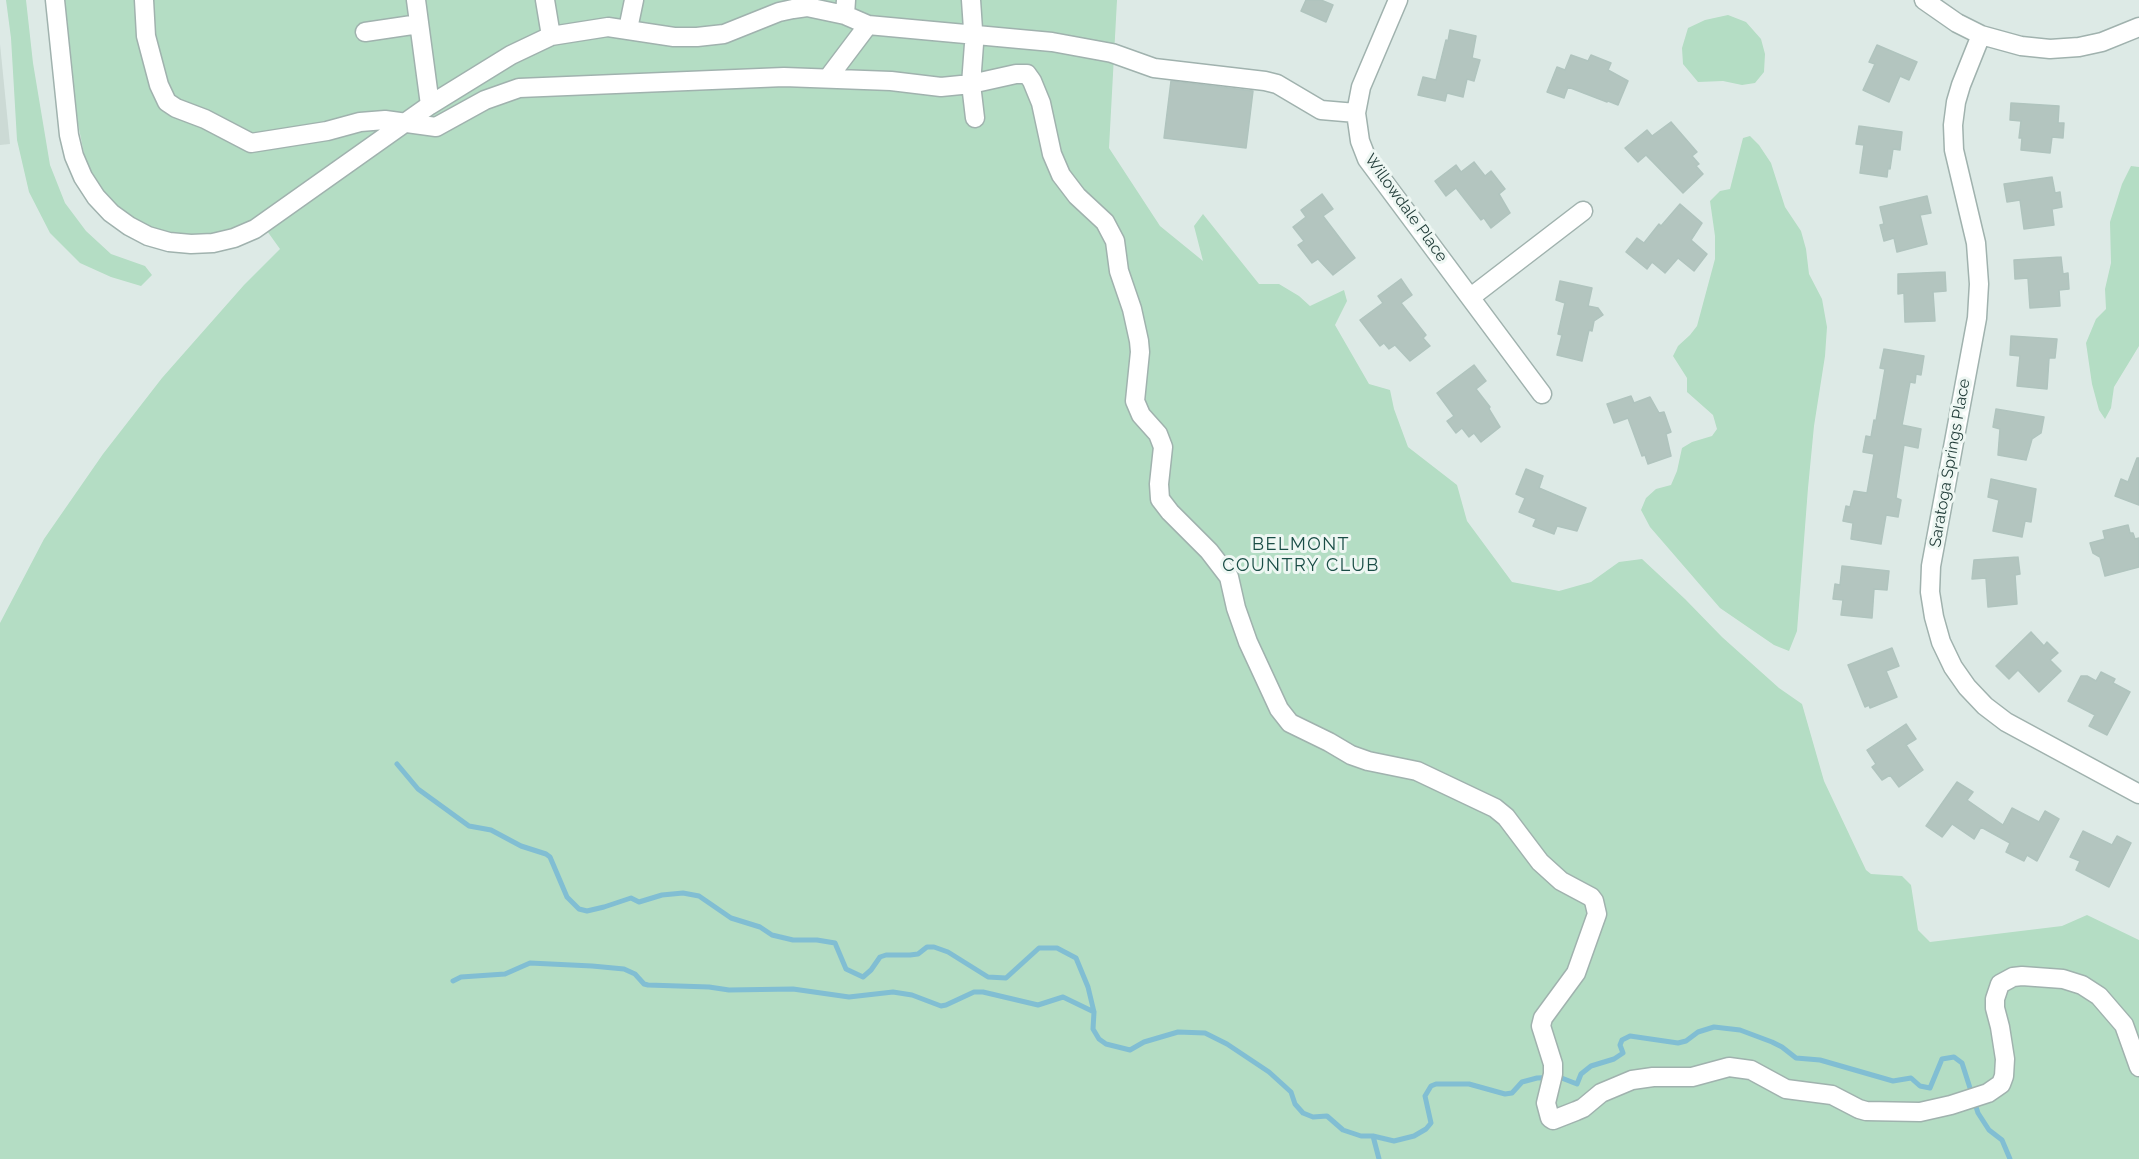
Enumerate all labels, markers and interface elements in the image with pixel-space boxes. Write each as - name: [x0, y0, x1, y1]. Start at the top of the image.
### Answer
- street label: Willowdale Place: [1360, 150, 1452, 266]
- street label: Saratoga Springs Place: [1926, 377, 1974, 549]
- district label: BELMONT COUNTRY CLUB: [1222, 534, 1380, 576]

